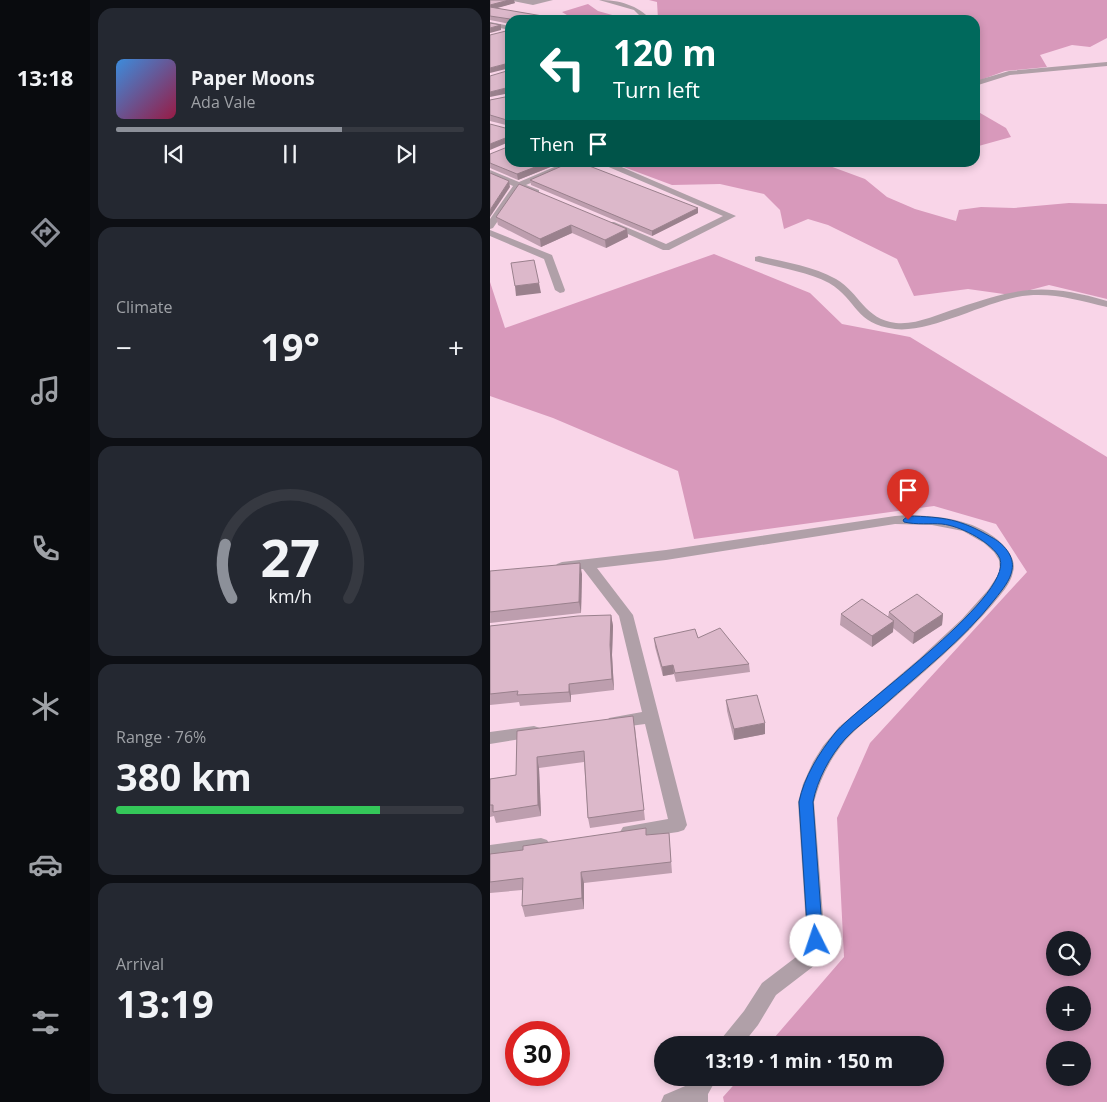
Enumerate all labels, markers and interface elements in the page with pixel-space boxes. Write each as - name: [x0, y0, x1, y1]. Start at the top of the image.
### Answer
- text: 120 m: [613, 29, 717, 76]
- icon: left: [530, 35, 595, 100]
- text: 13:18: [17, 62, 73, 92]
- text: Paper Moons: [191, 65, 315, 91]
- text: Turn left: [613, 74, 700, 104]
- text: Ada Vale: [191, 91, 255, 113]
- icon: arrive: [584, 130, 612, 158]
- text: Then: [530, 131, 574, 157]
- icon: previous: [160, 140, 188, 168]
- icon: pause: [276, 140, 304, 168]
- icon: next: [392, 140, 420, 168]
- icon: directions: [28, 215, 63, 250]
- text: Climate: [116, 296, 173, 318]
- text: 19°: [260, 320, 320, 372]
- text: −: [116, 328, 132, 366]
- text: +: [448, 328, 464, 366]
- icon: music: [28, 373, 63, 408]
- pin: [887, 469, 929, 520]
- icon: arrive: [894, 476, 922, 504]
- text: 27: [260, 521, 320, 592]
- icon: phone: [28, 531, 63, 566]
- text: km/h: [268, 584, 312, 608]
- icon: climate: [28, 689, 63, 724]
- text: Range · 76%: [116, 726, 206, 748]
- text: 380 km: [116, 750, 252, 802]
- icon: car: [28, 847, 63, 882]
- position arrow: [789, 914, 841, 966]
- map controls: [1046, 931, 1091, 1086]
- button: search: [1046, 931, 1091, 976]
- text: Arrival: [116, 953, 164, 975]
- text: 13:19: [116, 977, 214, 1029]
- button: +: [1046, 986, 1091, 1031]
- icon: filters: [28, 1005, 63, 1040]
- speed limit sign: 30: [505, 1021, 570, 1086]
- button: −: [1046, 1041, 1091, 1086]
- text: 13:19 · 1 min · 150 m: [705, 1048, 893, 1074]

